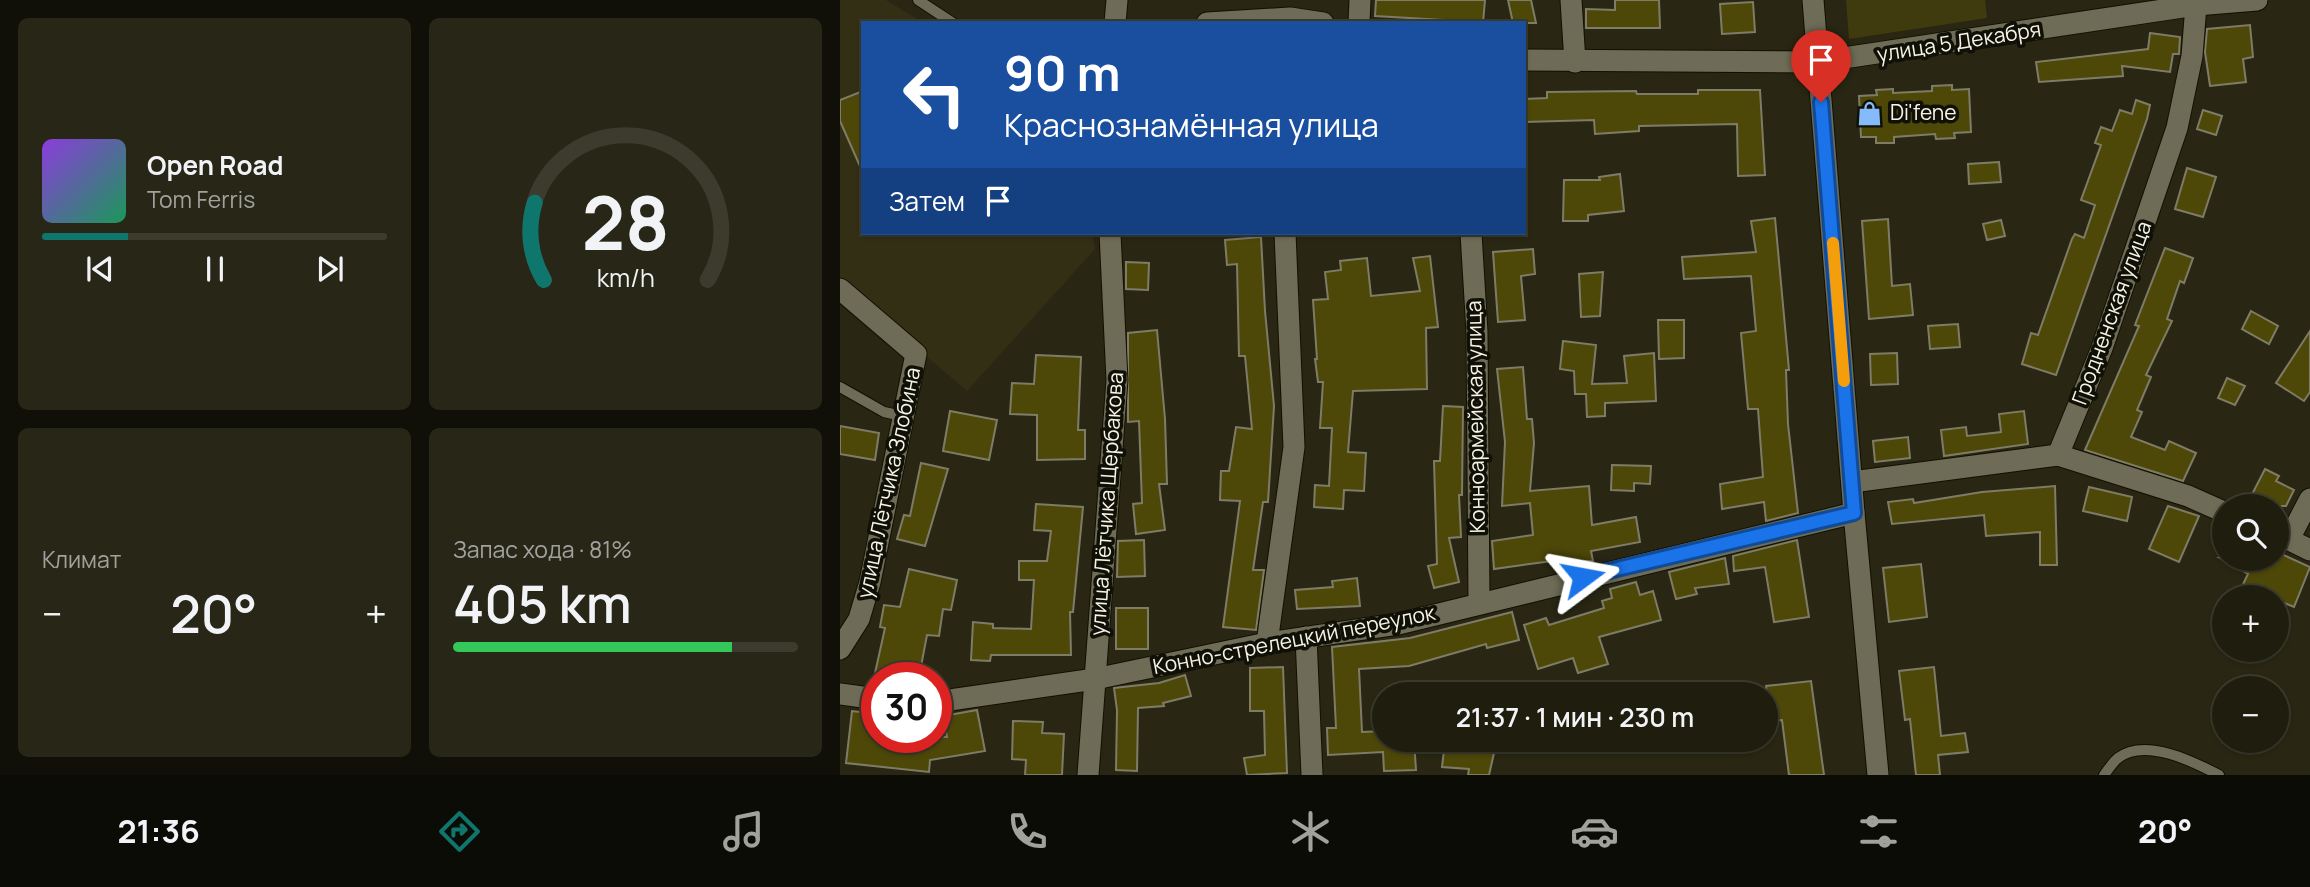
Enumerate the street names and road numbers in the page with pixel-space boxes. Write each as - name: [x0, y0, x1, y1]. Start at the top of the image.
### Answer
- street label: улица 5 Декабря: [1875, 14, 2043, 68]
- street label: Гродненская улица: [2065, 217, 2157, 408]
- street label: Конноармейская улица: [1459, 300, 1491, 534]
- street label: улица Лётчика Злобина: [850, 364, 926, 601]
- street label: улица Лётчика Щербакова: [1083, 371, 1129, 637]
- street label: Конно-стрелецкий переулок: [1150, 598, 1438, 680]

